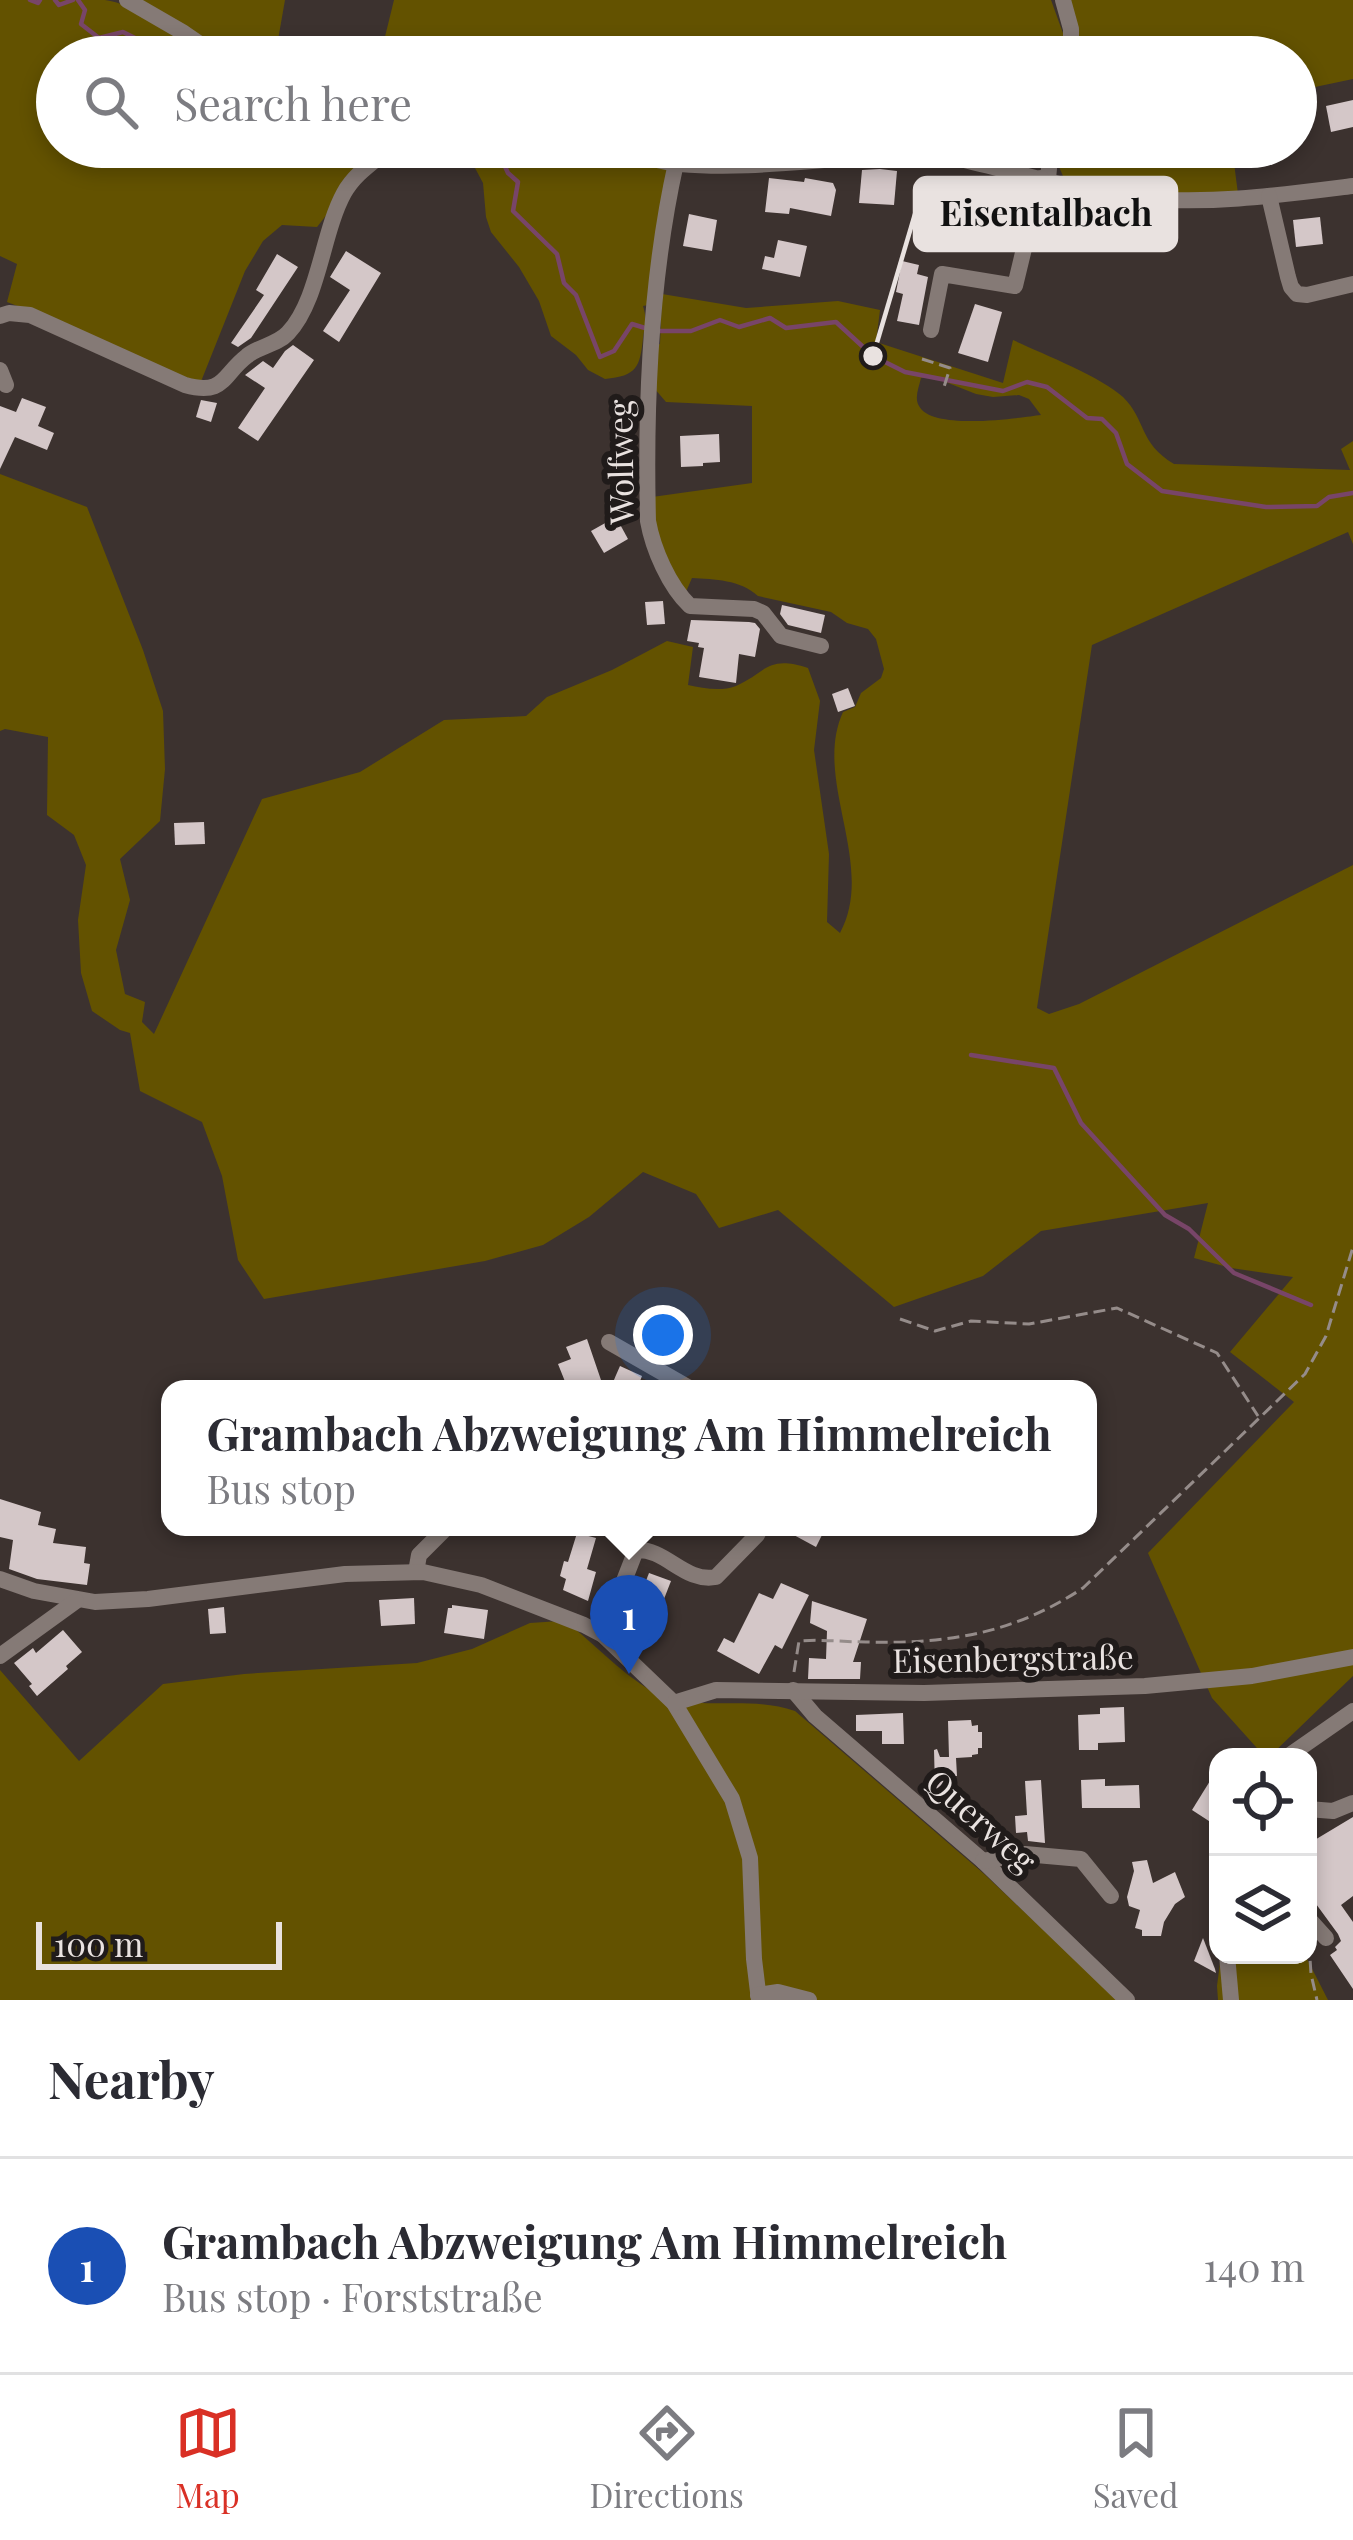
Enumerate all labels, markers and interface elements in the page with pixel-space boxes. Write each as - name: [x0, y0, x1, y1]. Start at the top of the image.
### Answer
- search box: [36, 36, 1317, 168]
- icon: search: [78, 69, 144, 135]
- text: Search here: [174, 72, 412, 132]
- callout: Eisentalbach: [915, 178, 1176, 250]
- text: Eisentalbach: [940, 187, 1153, 235]
- street label: Wolfweg: [596, 399, 642, 526]
- your location: [633, 1305, 693, 1365]
- popup: [161, 1380, 1097, 1536]
- text: Grambach Abzweigung Am Himmelreich: [206, 1402, 1052, 1462]
- text: Bus stop: [206, 1462, 356, 1514]
- pin: 1: [590, 1575, 668, 1674]
- street label: Eisenbergstraße: [892, 1633, 1134, 1681]
- map controls: [1209, 1748, 1317, 1964]
- button: locate: [1209, 1748, 1317, 1856]
- street label: Querweg: [918, 1758, 1047, 1881]
- button: layers: [1209, 1856, 1317, 1964]
- scale bar: [36, 1916, 282, 1969]
- text: 100 m: [54, 1921, 143, 1965]
- text: Nearby: [48, 2044, 214, 2112]
- text: Grambach Abzweigung Am Himmelreich: [162, 2210, 1007, 2270]
- text: 1: [80, 2240, 94, 2292]
- text: 140 m: [1204, 2240, 1305, 2292]
- text: Bus stop · Forststraße: [162, 2270, 543, 2322]
- tab: Map: [175, 2400, 241, 2516]
- tab: Directions: [590, 2400, 744, 2516]
- tab: Saved: [1093, 2400, 1179, 2516]

